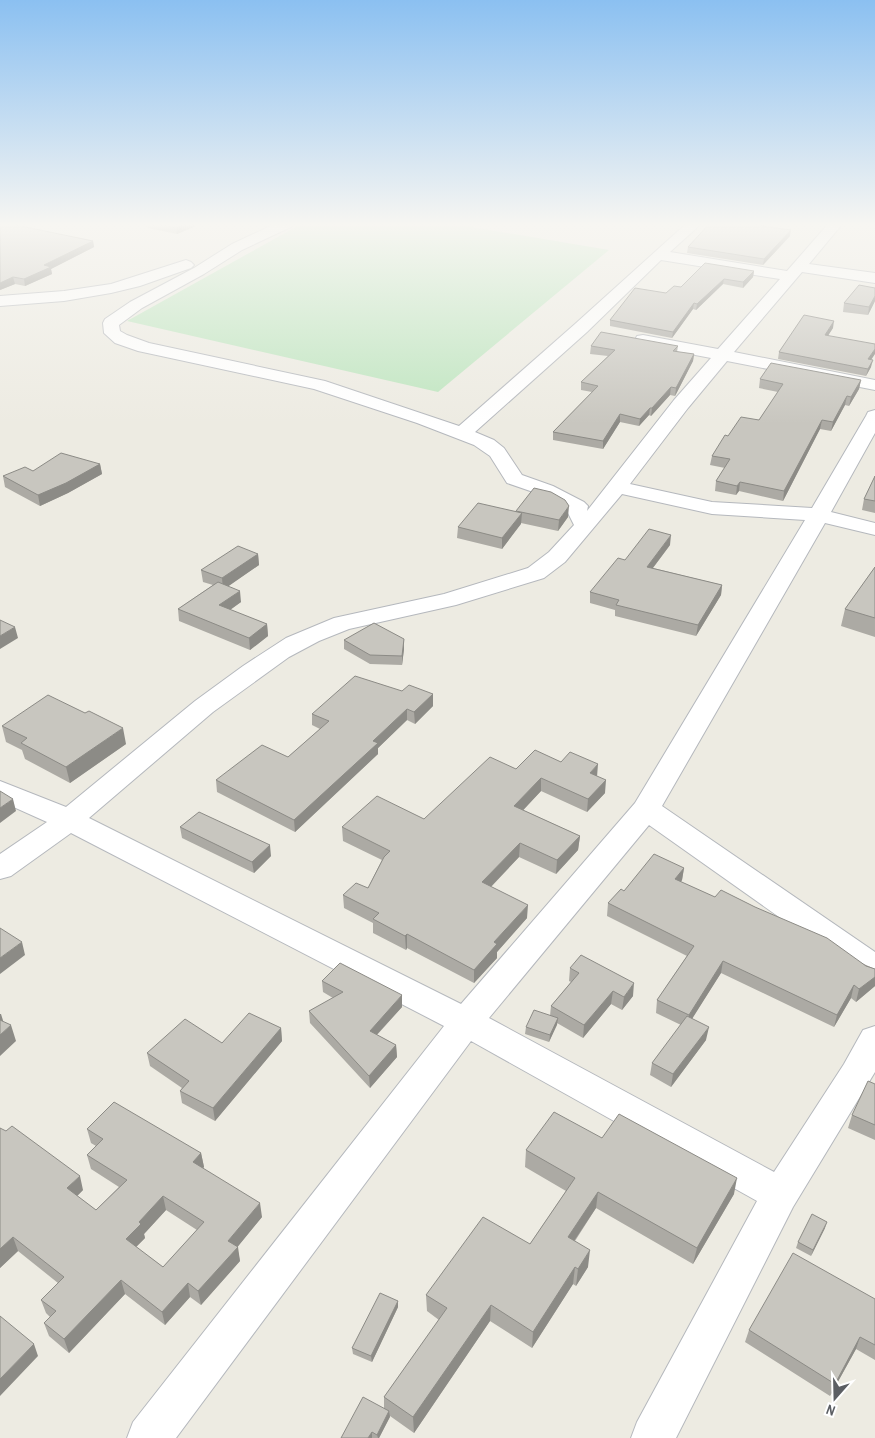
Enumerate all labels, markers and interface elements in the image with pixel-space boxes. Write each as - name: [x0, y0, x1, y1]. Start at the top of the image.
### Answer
- north arrow: [810, 1373, 860, 1423]
- text: N: [824, 1400, 838, 1420]

